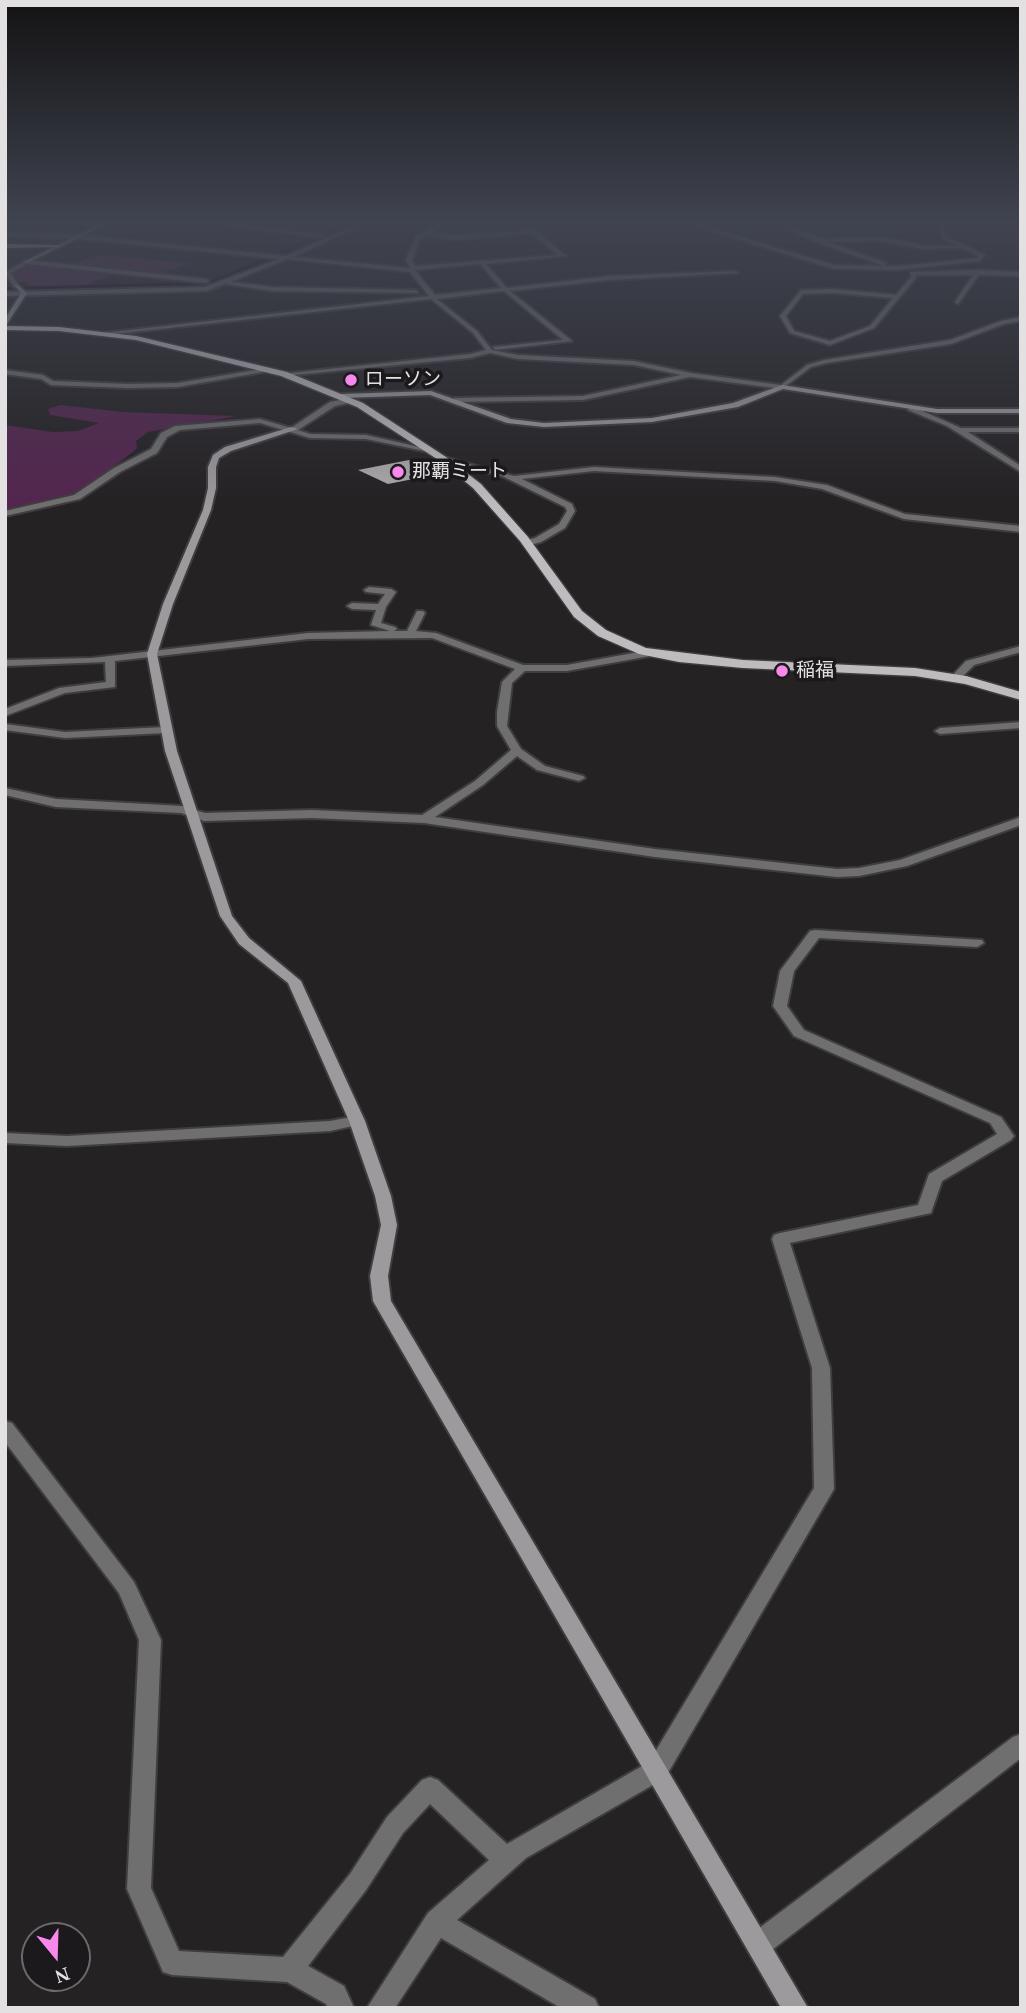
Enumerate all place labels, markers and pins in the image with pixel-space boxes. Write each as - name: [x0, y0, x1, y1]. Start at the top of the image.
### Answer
- place label: ローソン: [365, 369, 441, 391]
- marker: ローソン: [343, 372, 359, 388]
- place label: 那覇ミート: [412, 461, 507, 483]
- marker: 那覇ミート: [390, 464, 406, 480]
- place label: 稲福: [796, 660, 834, 682]
- marker: 稲福: [774, 663, 790, 679]

